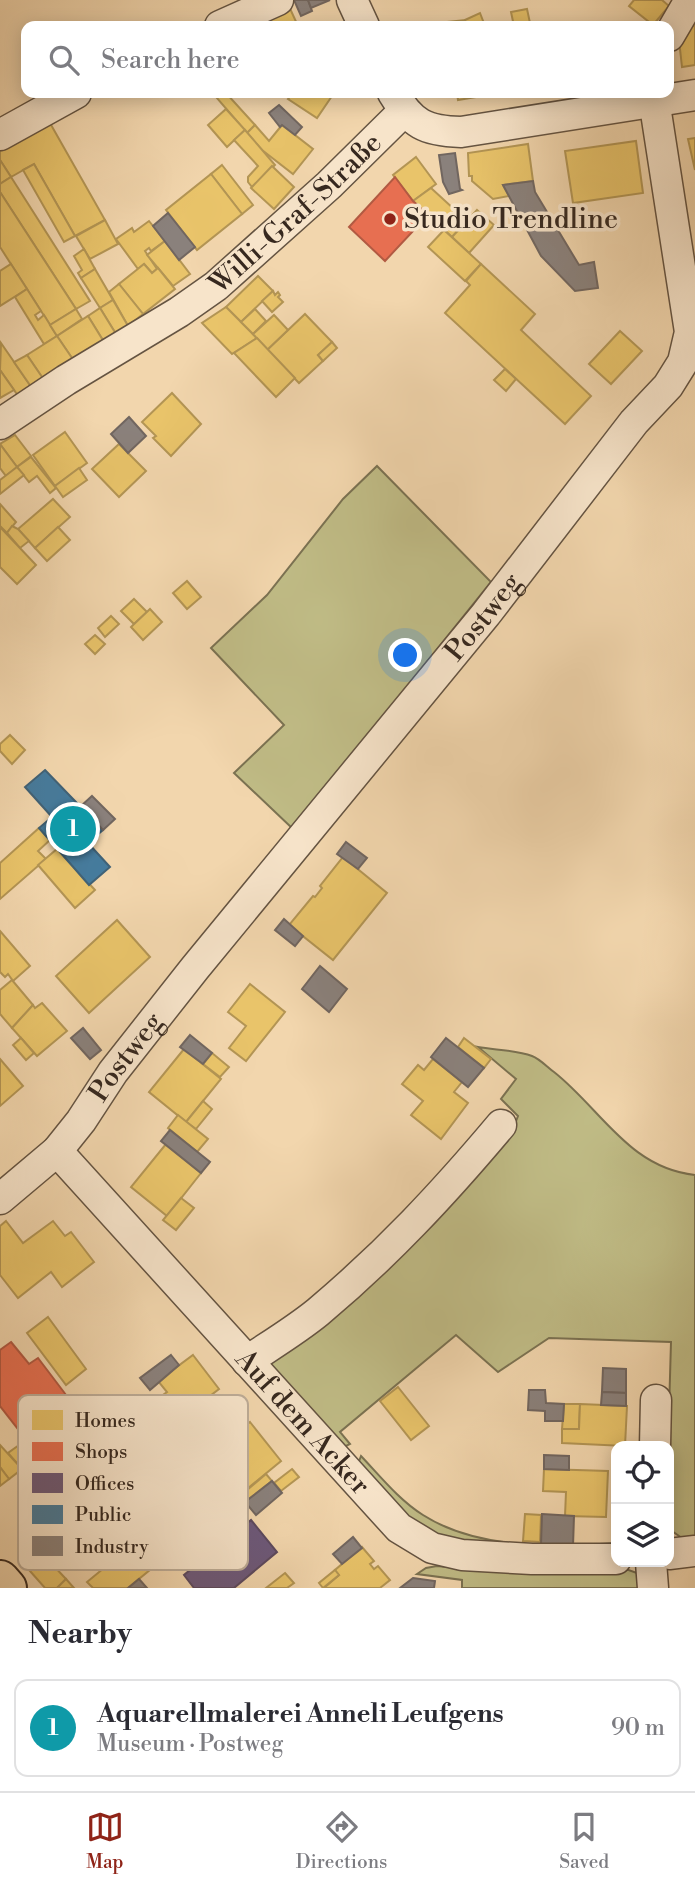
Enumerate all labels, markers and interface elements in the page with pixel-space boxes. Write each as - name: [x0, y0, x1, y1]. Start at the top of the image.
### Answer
- search box: [21, 21, 674, 98]
- icon: search: [45, 41, 83, 79]
- text: Search here: [101, 44, 240, 76]
- street label: Willi-Graf-Straße: [201, 126, 389, 302]
- place label: Studio Trendline: [404, 202, 618, 237]
- marker: Studio Trendline: [382, 211, 398, 227]
- street label: Postweg: [437, 565, 529, 668]
- your location: [388, 638, 422, 672]
- pin: 1: [50, 803, 96, 855]
- street label: Postweg: [81, 1005, 171, 1108]
- street label: Auf dem Acker: [227, 1341, 378, 1502]
- legend: [18, 1395, 248, 1570]
- text: Homes: [75, 1409, 135, 1433]
- text: Shops: [75, 1440, 127, 1464]
- map controls: [611, 1441, 674, 1567]
- button: locate: [611, 1441, 674, 1504]
- text: Offices: [75, 1472, 134, 1496]
- text: Public: [75, 1503, 131, 1527]
- button: layers: [611, 1504, 674, 1567]
- text: Industry: [75, 1535, 149, 1559]
- text: Nearby: [28, 1615, 132, 1653]
- text: Aquarellmalerei Anneli Leufgens: [97, 1698, 504, 1730]
- text: 1: [47, 1714, 59, 1742]
- text: 90 m: [611, 1714, 665, 1742]
- text: Museum · Postweg: [97, 1730, 283, 1758]
- tab: Map: [86, 1808, 124, 1874]
- tab: Directions: [296, 1808, 387, 1874]
- tab: Saved: [559, 1808, 609, 1874]

